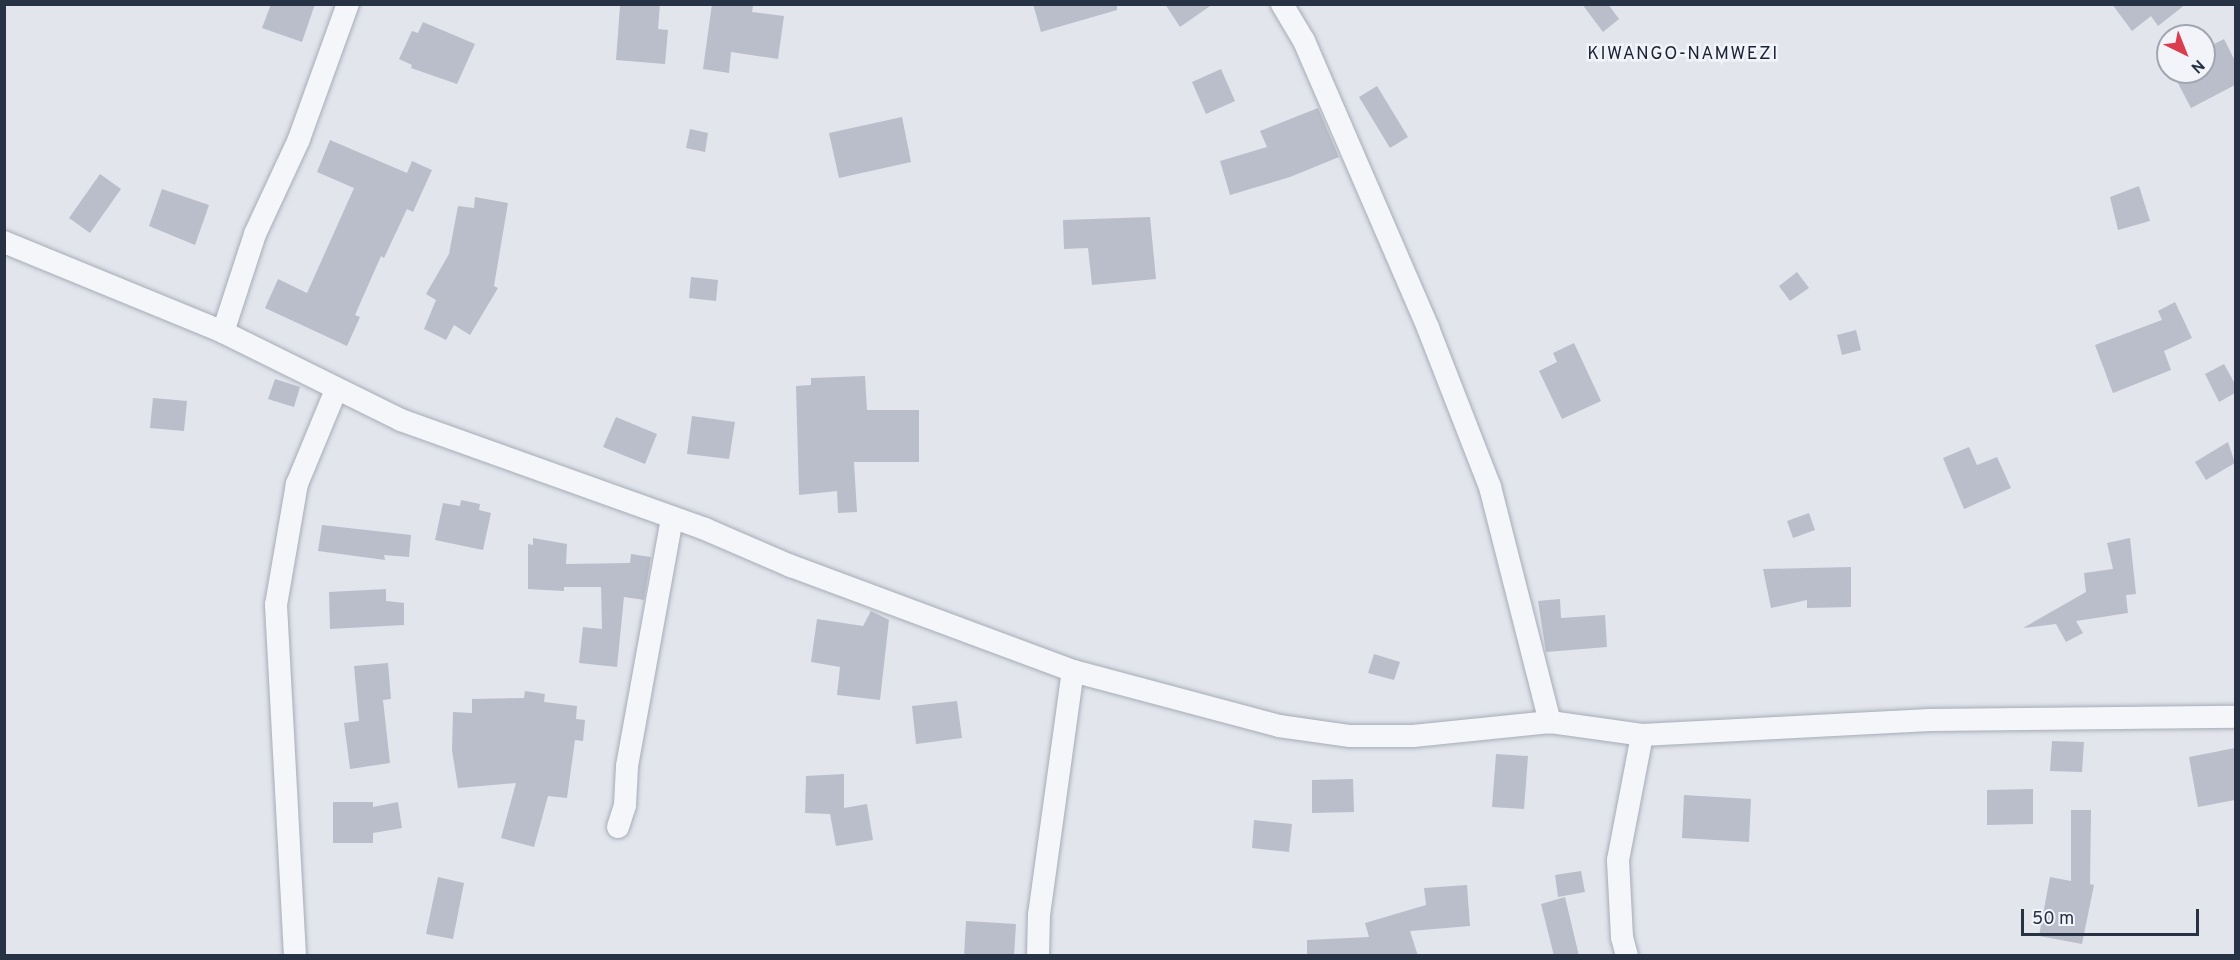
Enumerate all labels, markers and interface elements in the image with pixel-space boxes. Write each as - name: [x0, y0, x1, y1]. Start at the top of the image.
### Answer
- north arrow: [2156, 24, 2216, 84]
- district label: KIWANGO-NAMWEZI: [1587, 44, 1779, 66]
- text: N: [2186, 54, 2208, 77]
- scale bar: [2024, 897, 2202, 935]
- text: 50 m: [2032, 908, 2074, 931]

